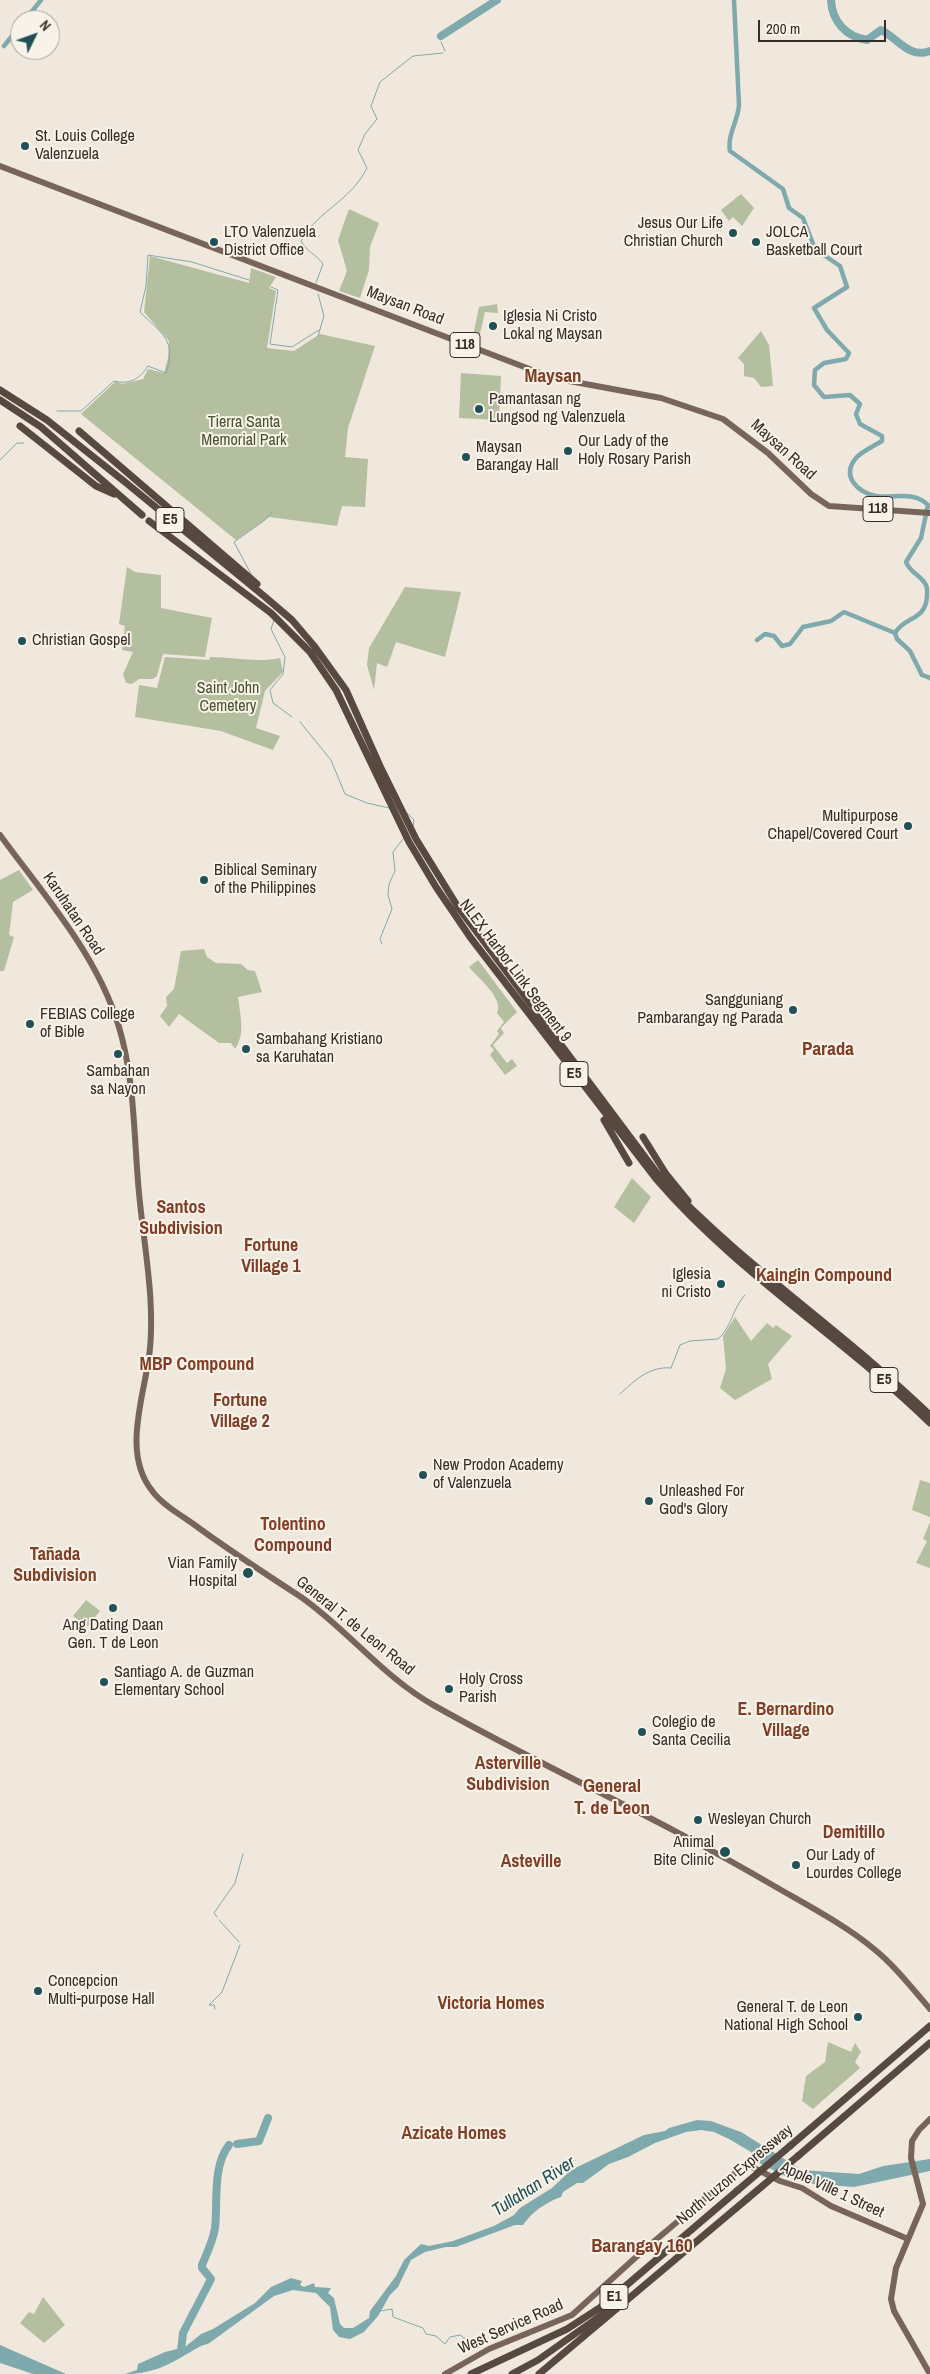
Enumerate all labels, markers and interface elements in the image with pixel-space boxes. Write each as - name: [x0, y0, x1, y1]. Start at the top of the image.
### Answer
- north arrow: [10, 10, 60, 60]
- scale bar: [760, 10, 888, 42]
- text: N: [36, 17, 55, 35]
- text: 200 m: [766, 18, 800, 39]
- place label: St. Louis College Valenzuela: [35, 127, 135, 165]
- marker: St. Louis College Valenzuela: [19, 140, 31, 152]
- place label: Jesus Our Life Christian Church: [624, 214, 723, 252]
- place label: LTO Valenzuela District Office: [224, 223, 316, 261]
- place label: JOLCA Basketball Court: [766, 223, 862, 261]
- marker: Jesus Our Life Christian Church: [727, 227, 739, 239]
- marker: LTO Valenzuela District Office: [208, 236, 220, 248]
- marker: JOLCA Basketball Court: [750, 236, 762, 248]
- street label: Maysan Road: [364, 283, 446, 329]
- place label: Iglesia Ni Cristo Lokal ng Maysan: [503, 307, 602, 345]
- marker: Iglesia Ni Cristo Lokal ng Maysan: [487, 320, 499, 332]
- road number: 118: [450, 332, 480, 358]
- district label: Maysan: [524, 366, 582, 388]
- place label: Pamantasan ng Lungsod ng Valenzuela: [489, 390, 625, 428]
- marker: Pamantasan ng Lungsod ng Valenzuela: [473, 403, 485, 415]
- park label: Tierra Santa Memorial Park: [201, 413, 287, 451]
- street label: Maysan Road: [746, 416, 820, 484]
- place label: Our Lady of the Holy Rosary Parish: [578, 432, 691, 470]
- place label: Maysan Barangay Hall: [476, 438, 558, 476]
- marker: Our Lady of the Holy Rosary Parish: [562, 445, 574, 457]
- marker: Maysan Barangay Hall: [460, 451, 472, 463]
- road number: 118: [863, 496, 893, 522]
- road number: E5: [156, 508, 184, 532]
- place label: Christian Gospel: [32, 631, 130, 651]
- marker: Christian Gospel: [16, 635, 28, 647]
- park label: Saint John Cemetery: [197, 679, 259, 717]
- place label: Multipurpose Chapel/Covered Court: [767, 807, 898, 845]
- marker: Multipurpose Chapel/Covered Court: [902, 820, 914, 832]
- place label: Biblical Seminary of the Philippines: [214, 861, 317, 899]
- street label: Karuhatan Road: [38, 869, 108, 959]
- marker: Biblical Seminary of the Philippines: [198, 874, 210, 886]
- street label: NLEX Harbor Link Segment 9: [455, 896, 575, 1046]
- place label: Sangguniang Pambarangay ng Parada: [637, 991, 783, 1029]
- marker: Sangguniang Pambarangay ng Parada: [787, 1004, 799, 1016]
- place label: FEBIAS College of Bible: [40, 1005, 135, 1043]
- marker: FEBIAS College of Bible: [24, 1018, 36, 1030]
- place label: Sambahang Kristiano sa Karuhatan: [256, 1030, 383, 1068]
- district label: Parada: [802, 1039, 854, 1061]
- marker: Sambahang Kristiano sa Karuhatan: [240, 1043, 252, 1055]
- marker: Sambahan sa Nayon: [112, 1048, 124, 1060]
- place label: Sambahan sa Nayon: [86, 1062, 150, 1100]
- road number: E5: [560, 1062, 588, 1086]
- district label: Santos Subdivision: [139, 1197, 223, 1240]
- district label: Fortune Village 1: [241, 1235, 301, 1278]
- place label: Iglesia ni Cristo: [661, 1265, 711, 1303]
- district label: Kaingin Compound: [756, 1265, 892, 1287]
- marker: Iglesia ni Cristo: [715, 1278, 727, 1290]
- district label: MBP Compound: [140, 1354, 254, 1376]
- road number: E5: [870, 1368, 898, 1392]
- district label: Fortune Village 2: [210, 1390, 270, 1432]
- place label: New Prodon Academy of Valenzuela: [433, 1456, 564, 1494]
- marker: New Prodon Academy of Valenzuela: [417, 1469, 429, 1481]
- place label: Unleashed For God's Glory: [659, 1482, 744, 1520]
- marker: Unleashed For God's Glory: [643, 1495, 655, 1507]
- district label: Tolentino Compound: [254, 1514, 332, 1556]
- district label: Tañada Subdivision: [13, 1544, 97, 1586]
- place label: Vian Family Hospital: [168, 1554, 237, 1592]
- marker: Vian Family Hospital: [241, 1566, 255, 1580]
- street label: General T. de Leon Road: [292, 1572, 418, 1680]
- marker: Ang Dating Daan Gen. T de Leon: [107, 1602, 119, 1614]
- place label: Ang Dating Daan Gen. T de Leon: [63, 1616, 163, 1654]
- place label: Santiago A. de Guzman Elementary School: [114, 1663, 254, 1701]
- place label: Holy Cross Parish: [459, 1670, 523, 1708]
- marker: Santiago A. de Guzman Elementary School: [98, 1676, 110, 1688]
- marker: Holy Cross Parish: [443, 1683, 455, 1695]
- district label: E. Bernardino Village: [738, 1699, 834, 1742]
- place label: Colegio de Santa Cecilia: [652, 1713, 731, 1751]
- marker: Colegio de Santa Cecilia: [636, 1726, 648, 1738]
- district label: Asterville Subdivision: [466, 1753, 550, 1796]
- district label: General T. de Leon: [574, 1776, 650, 1820]
- place label: Wesleyan Church: [708, 1810, 811, 1830]
- marker: Wesleyan Church: [692, 1814, 704, 1826]
- district label: Demitillo: [823, 1822, 885, 1844]
- place label: Animal Bite Clinic: [653, 1833, 714, 1871]
- marker: Animal Bite Clinic: [718, 1845, 732, 1859]
- place label: Our Lady of Lourdes College: [806, 1846, 902, 1884]
- district label: Asteville: [501, 1851, 561, 1873]
- marker: Our Lady of Lourdes College: [790, 1859, 802, 1871]
- place label: Concepcion Multi-purpose Hall: [48, 1972, 154, 2010]
- marker: Concepcion Multi-purpose Hall: [32, 1985, 44, 1997]
- district label: Victoria Homes: [437, 1993, 545, 2015]
- place label: General T. de Leon National High School: [724, 1998, 848, 2036]
- marker: General T. de Leon National High School: [852, 2011, 864, 2023]
- street label: North Luzon Expressway: [673, 2121, 797, 2229]
- district label: Azicate Homes: [402, 2123, 506, 2145]
- water label: Tullahan River: [488, 2152, 580, 2222]
- street label: Apple Ville 1 Street: [777, 2158, 887, 2222]
- district label: Barangay 160: [591, 2236, 693, 2258]
- road number: E1: [600, 2284, 628, 2310]
- street label: West Service Road: [456, 2295, 566, 2359]

